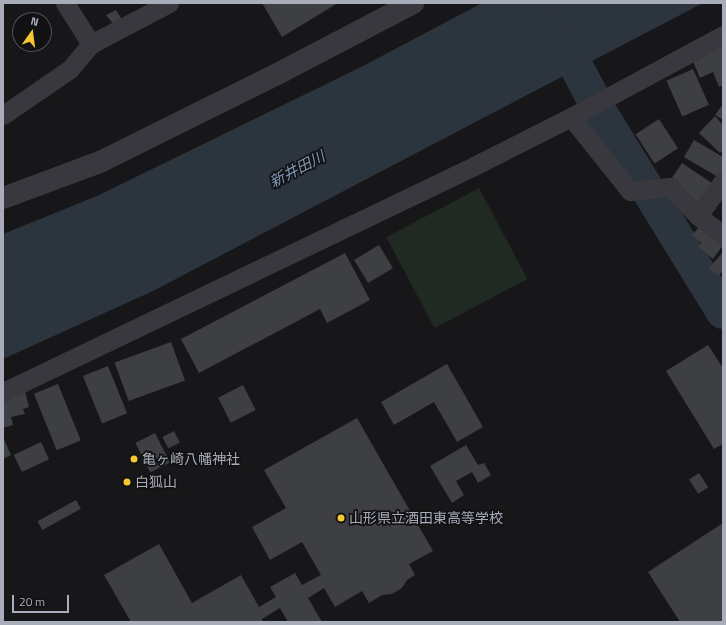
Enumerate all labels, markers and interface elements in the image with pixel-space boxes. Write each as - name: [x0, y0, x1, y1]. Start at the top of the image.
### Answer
- north arrow: [12, 12, 52, 52]
- text: N: [29, 13, 40, 30]
- water label: 新井田川: [266, 147, 328, 191]
- place label: 亀ヶ崎八幡神社: [142, 451, 240, 467]
- marker: 亀ヶ崎八幡神社: [129, 454, 139, 464]
- place label: 白狐山: [135, 474, 177, 490]
- marker: 白狐山: [122, 477, 132, 487]
- place label: 山形県立酒田東高等学校: [349, 510, 503, 526]
- marker: 山形県立酒田東高等学校: [336, 513, 346, 523]
- scale bar: [14, 587, 71, 613]
- text: 20 m: [19, 592, 45, 611]

